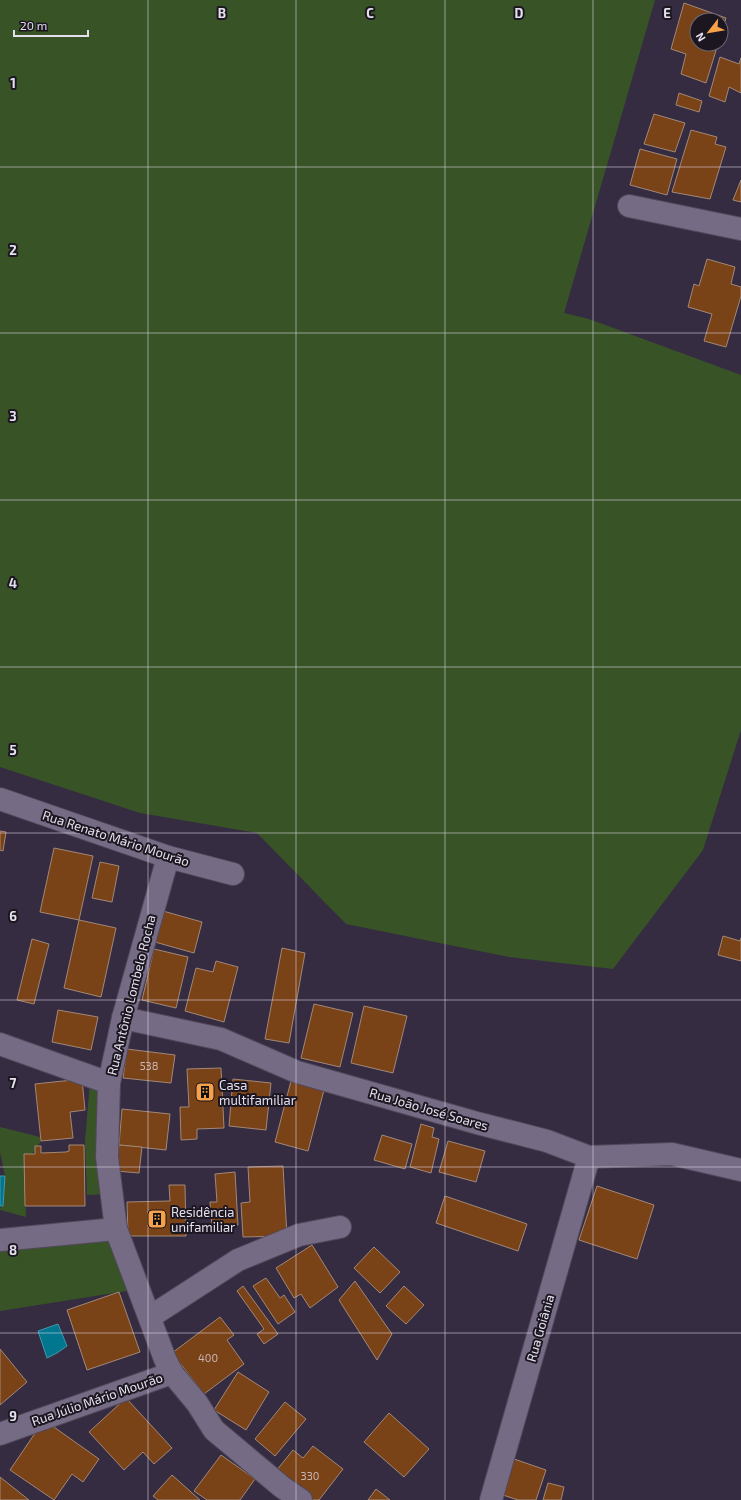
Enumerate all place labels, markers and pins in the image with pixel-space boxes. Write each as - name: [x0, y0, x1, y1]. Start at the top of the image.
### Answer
- place label: Casa multifamiliar: [219, 1077, 296, 1108]
- building icon: Casa multifamiliar: [194, 1081, 216, 1103]
- place label: Residência unifamiliar: [171, 1204, 235, 1235]
- building icon: Residência unifamiliar: [146, 1208, 168, 1230]

